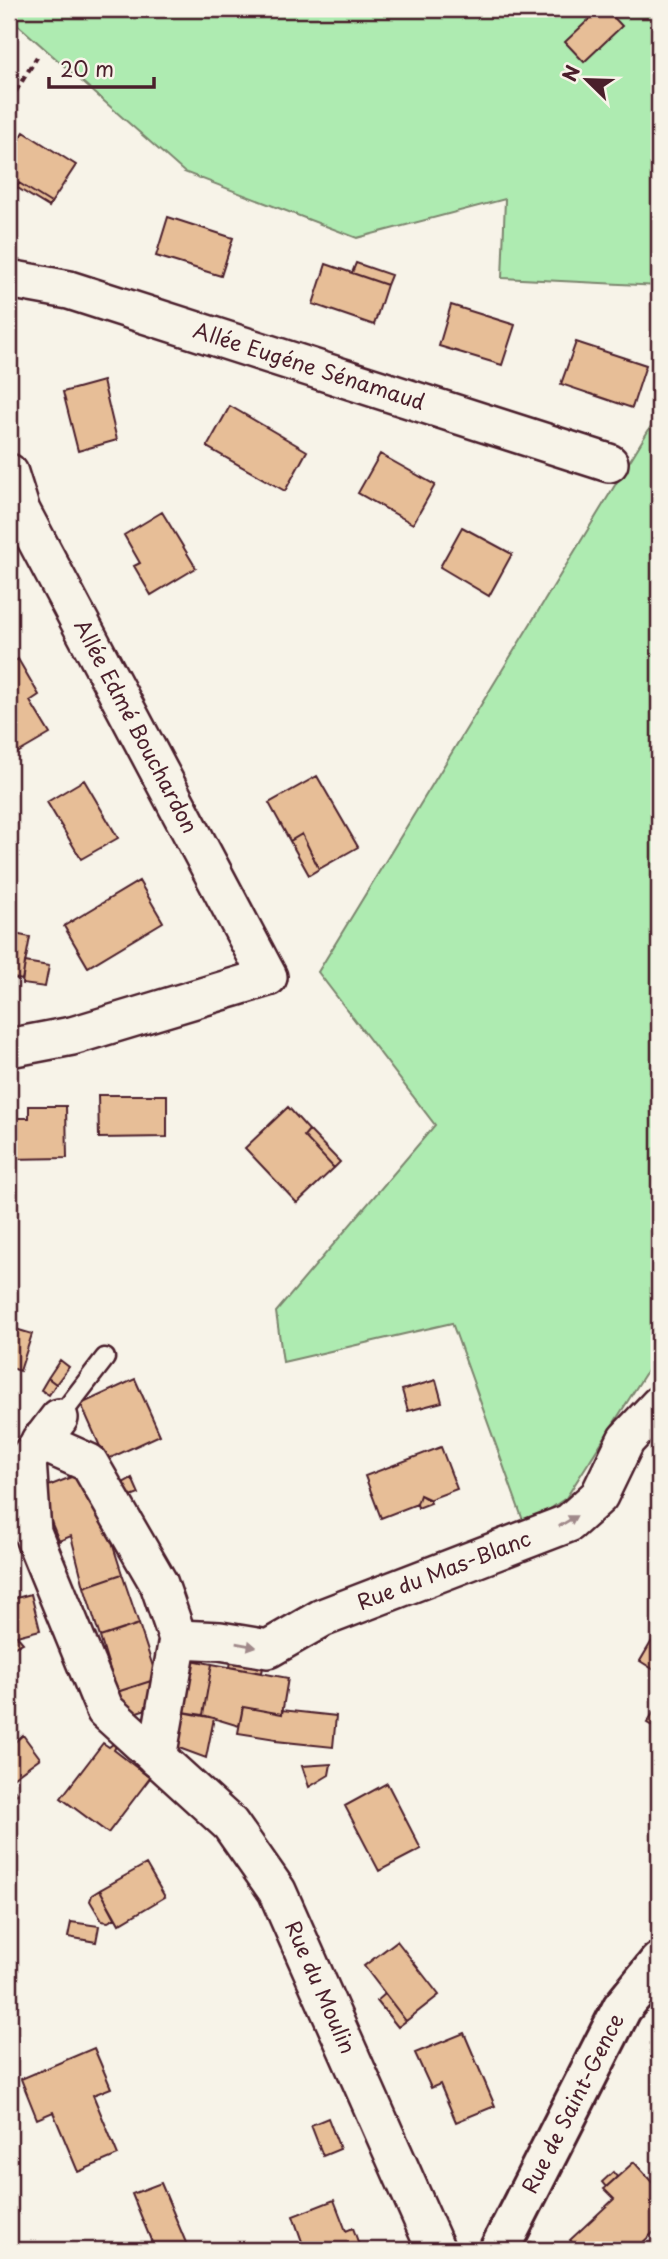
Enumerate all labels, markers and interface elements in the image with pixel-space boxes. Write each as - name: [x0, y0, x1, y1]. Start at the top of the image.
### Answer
- scale bar: [49, 46, 154, 90]
- north arrow: [552, 46, 622, 116]
- text: 20 m: [60, 52, 114, 84]
- text: N: [555, 61, 586, 85]
- street label: Allée Eugéne Sénamaud: [190, 313, 429, 417]
- street label: Allée Edmé Bouchardon: [67, 613, 207, 838]
- one-way arrow: [559, 1515, 578, 1527]
- street label: Rue du Mas-Blanc: [352, 1521, 535, 1617]
- one-way arrow: [235, 1640, 257, 1651]
- street label: Rue du Moulin: [278, 1915, 365, 2058]
- street label: Rue de Saint-Gence: [512, 2007, 631, 2198]

